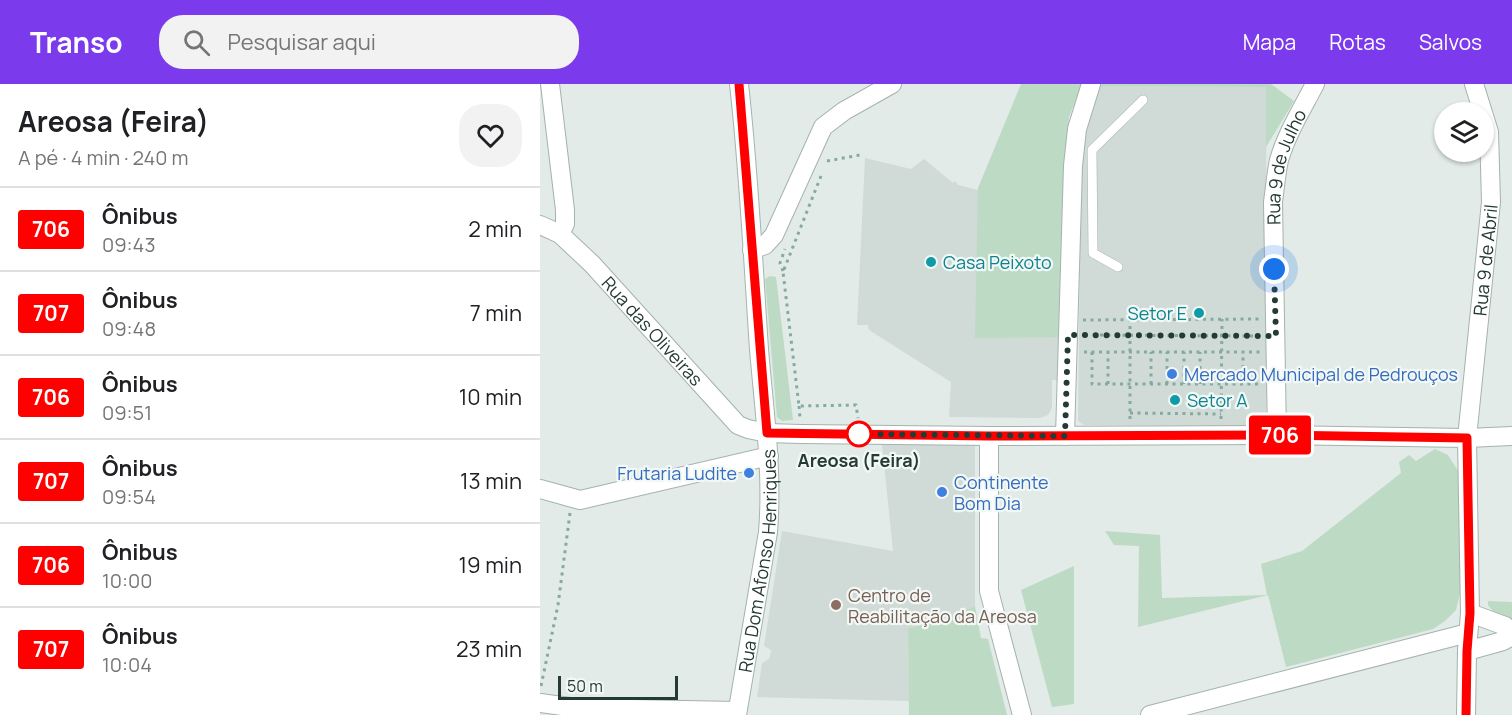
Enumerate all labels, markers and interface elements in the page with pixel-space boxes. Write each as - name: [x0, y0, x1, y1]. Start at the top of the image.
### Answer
- search box: [159, 15, 579, 69]
- text: Transo: [30, 23, 123, 61]
- icon: search: [180, 26, 213, 59]
- text: Pesquisar aqui: [228, 27, 376, 57]
- text: Mapa: [1243, 28, 1296, 56]
- text: Rotas: [1329, 28, 1386, 56]
- text: Salvos: [1419, 28, 1482, 56]
- text: Areosa (Feira): [18, 102, 209, 140]
- map controls: [1434, 102, 1494, 162]
- button: layers: [1434, 102, 1494, 162]
- button: heart: [459, 104, 522, 167]
- street label: Rua 9 de Julho: [1261, 105, 1312, 225]
- text: A pé · 4 min · 240 m: [18, 144, 189, 171]
- text: Ônibus: [102, 201, 178, 231]
- street label: Rua 9 de Abril: [1467, 203, 1503, 317]
- text: 2 min: [468, 214, 522, 244]
- text: 706: [32, 215, 70, 243]
- text: 09:43: [102, 231, 155, 258]
- place label: Casa Peixoto: [943, 250, 1052, 274]
- your location: [1259, 254, 1289, 284]
- marker: Casa Peixoto: [924, 255, 938, 269]
- street label: Rua das Oliveiras: [597, 271, 708, 391]
- text: Ônibus: [102, 285, 178, 315]
- text: 7 min: [470, 298, 522, 328]
- text: 707: [33, 299, 69, 327]
- place label: Setor E: [1128, 301, 1187, 325]
- marker: Setor E: [1192, 306, 1206, 320]
- text: 09:48: [102, 315, 156, 342]
- place label: Mercado Municipal de Pedrouços: [1184, 362, 1458, 386]
- marker: Mercado Municipal de Pedrouços: [1165, 367, 1179, 381]
- text: Ônibus: [102, 369, 178, 399]
- text: 10 min: [459, 382, 522, 412]
- text: 706: [32, 383, 70, 411]
- place label: Setor A: [1187, 388, 1248, 412]
- marker: Setor A: [1168, 393, 1182, 407]
- text: 09:51: [102, 399, 152, 426]
- line badge: 706: [1246, 416, 1314, 454]
- marker: Areosa (Feira): [846, 421, 872, 447]
- text: 706: [1261, 421, 1299, 449]
- place label: Areosa (Feira): [798, 448, 920, 472]
- street label: Rua Dom Afonso Henriques: [732, 449, 781, 674]
- text: Ônibus: [102, 453, 178, 483]
- place label: Frutaria Ludite: [617, 461, 737, 485]
- text: 13 min: [460, 466, 522, 496]
- marker: Frutaria Ludite: [742, 466, 756, 480]
- text: 707: [33, 467, 69, 495]
- place label: Continente Bom Dia: [954, 470, 1049, 515]
- text: 09:54: [102, 483, 156, 510]
- marker: Continente Bom Dia: [935, 485, 949, 499]
- text: Ônibus: [102, 537, 178, 567]
- text: 19 min: [459, 550, 522, 580]
- text: 706: [32, 551, 70, 579]
- text: 10:00: [102, 567, 152, 594]
- place label: Centro de Reabilitação da Areosa: [848, 583, 1037, 628]
- marker: Centro de Reabilitação da Areosa: [829, 598, 843, 612]
- text: Ônibus: [102, 621, 178, 651]
- text: 23 min: [456, 634, 522, 664]
- text: 707: [33, 635, 69, 663]
- text: 10:04: [102, 651, 152, 678]
- scale bar: [558, 673, 678, 700]
- text: 50 m: [567, 675, 603, 697]

